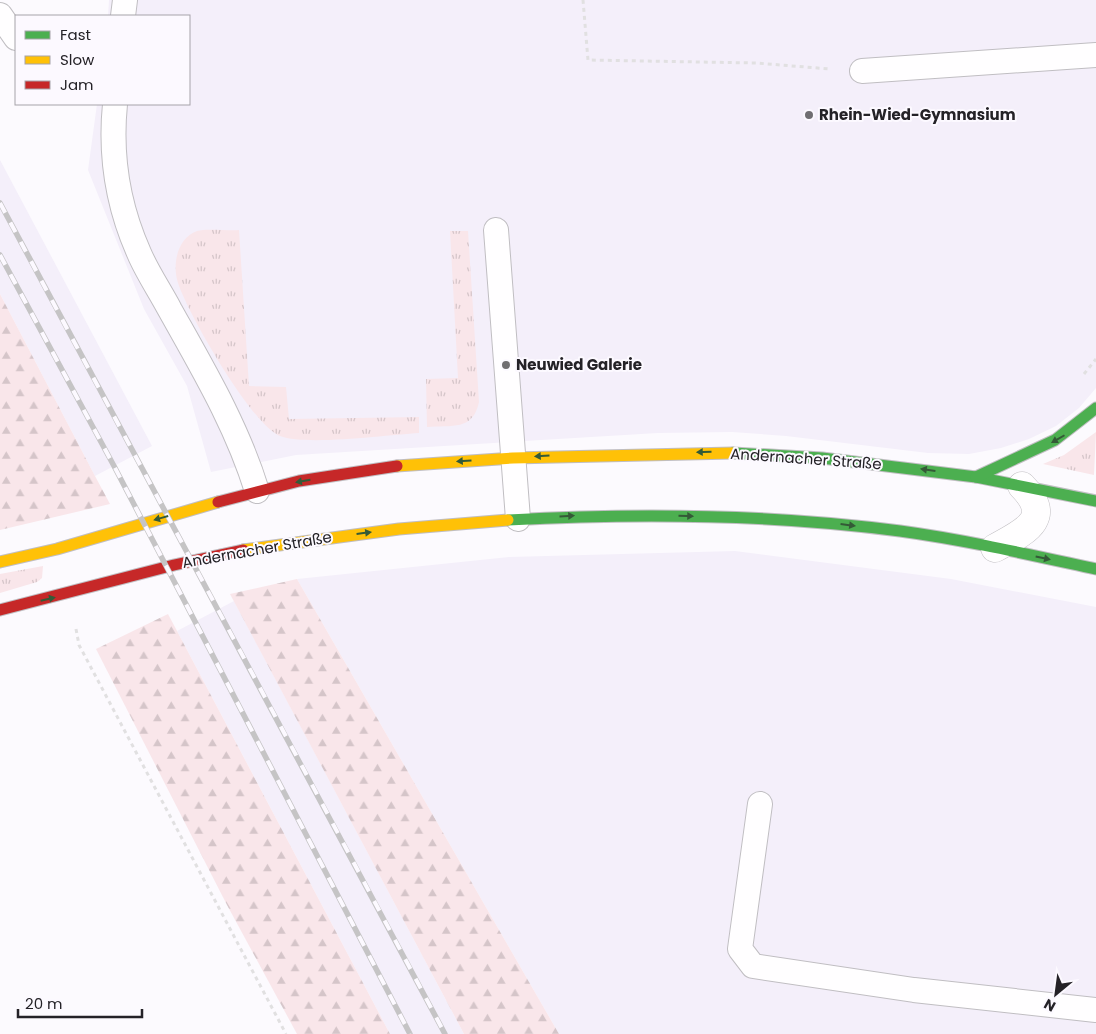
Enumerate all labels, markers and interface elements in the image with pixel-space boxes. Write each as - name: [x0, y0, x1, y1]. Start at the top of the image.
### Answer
- legend: [15, 15, 190, 105]
- text: Fast: [60, 24, 91, 45]
- text: Slow: [60, 49, 95, 70]
- text: Jam: [60, 74, 94, 95]
- place label: Rhein-Wied-Gymnasium: [819, 104, 1016, 125]
- marker: Rhein-Wied-Gymnasium: [803, 109, 815, 121]
- place label: Neuwied Galerie: [516, 354, 642, 375]
- marker: Neuwied Galerie: [500, 359, 512, 371]
- one-way arrow: [1052, 434, 1065, 443]
- street label: Andernacher Straße: [730, 443, 882, 474]
- one-way arrow: [696, 448, 712, 456]
- one-way arrow: [534, 453, 550, 461]
- one-way arrow: [456, 457, 472, 465]
- one-way arrow: [919, 466, 935, 474]
- one-way arrow: [295, 477, 311, 485]
- one-way arrow: [559, 512, 575, 520]
- one-way arrow: [678, 512, 694, 520]
- one-way arrow: [154, 514, 169, 522]
- one-way arrow: [840, 521, 856, 529]
- street label: Andernacher Straße: [180, 526, 333, 573]
- one-way arrow: [357, 529, 373, 537]
- one-way arrow: [1035, 554, 1050, 562]
- one-way arrow: [40, 595, 55, 603]
- north arrow: [1031, 969, 1081, 1019]
- scale bar: [18, 986, 141, 1018]
- text: 20 m: [25, 993, 63, 1014]
- text: N: [1040, 994, 1059, 1017]

